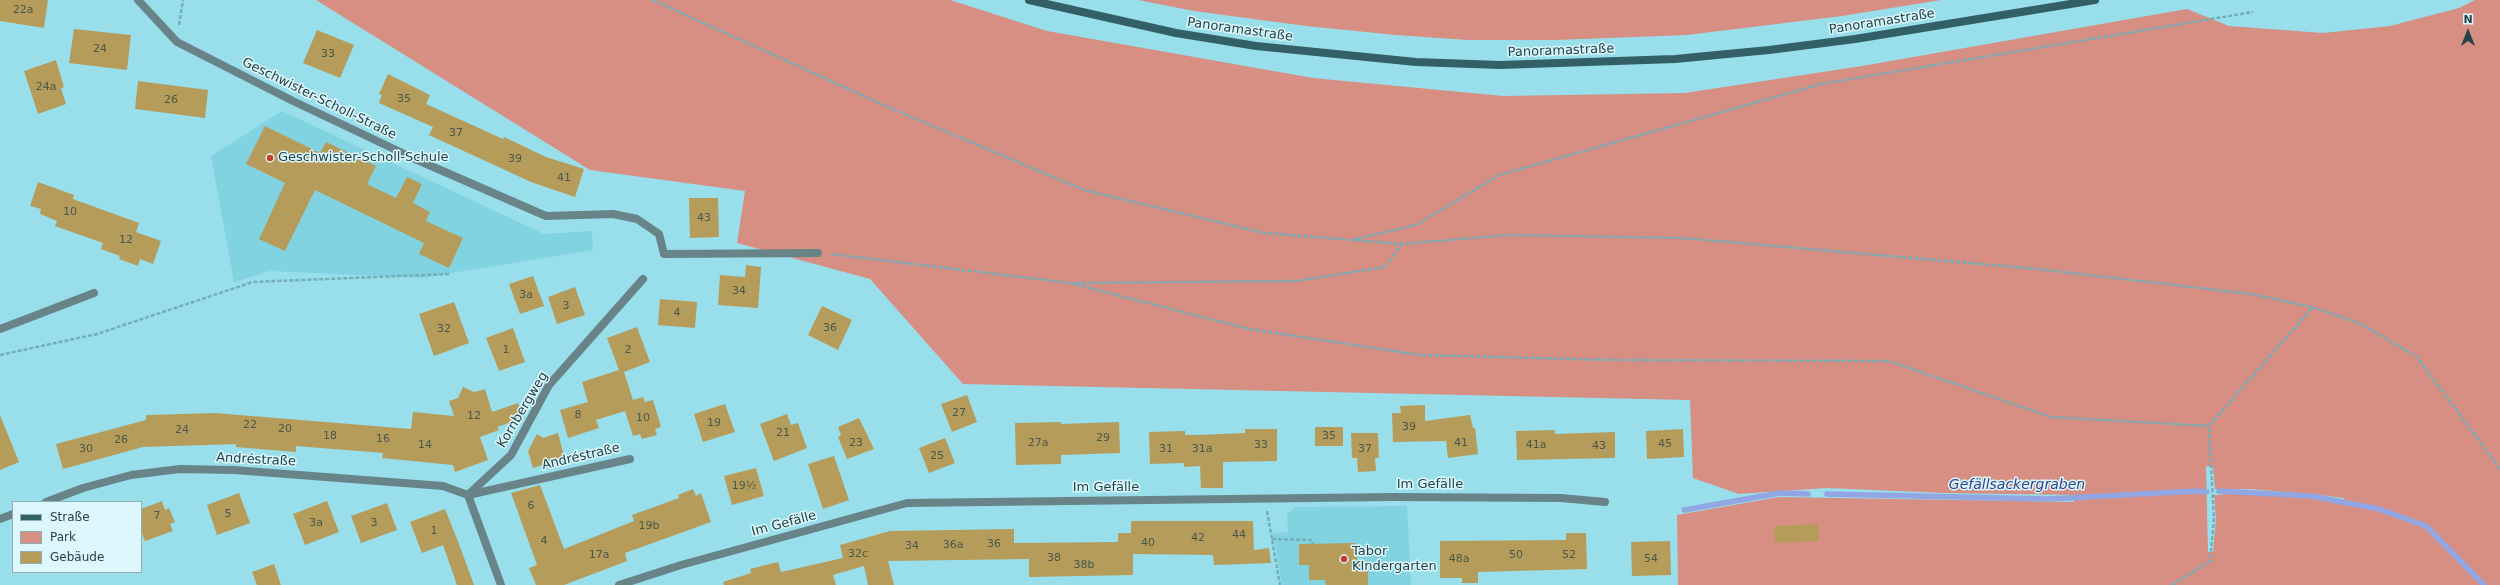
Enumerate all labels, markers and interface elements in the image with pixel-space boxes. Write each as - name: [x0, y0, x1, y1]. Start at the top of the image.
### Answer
- house number: 22a: [13, 3, 33, 17]
- street label: Panoramastraße: [1828, 6, 1936, 38]
- north arrow: [2448, 12, 2488, 52]
- text: N: [2463, 13, 2473, 26]
- street label: Panoramastraße: [1186, 15, 1294, 45]
- street label: Panoramastraße: [1507, 41, 1615, 61]
- house number: 24: [93, 42, 107, 56]
- house number: 33: [321, 47, 335, 61]
- street label: Geschwister-Scholl-Straße: [239, 55, 399, 143]
- house number: 24a: [36, 80, 56, 94]
- house number: 35: [397, 92, 411, 106]
- house number: 26: [164, 93, 178, 107]
- house number: 37: [449, 126, 463, 140]
- place label: Geschwister-Scholl-Schule: [278, 150, 449, 166]
- house number: 39: [508, 152, 522, 166]
- marker: Geschwister-Scholl-Schule: [265, 153, 275, 163]
- house number: 41: [557, 171, 571, 185]
- house number: 10: [63, 205, 77, 219]
- house number: 43: [697, 211, 711, 225]
- house number: 12: [119, 233, 133, 247]
- house number: 34: [732, 284, 746, 298]
- house number: 3a: [519, 288, 533, 302]
- house number: 3: [563, 299, 569, 313]
- house number: 4: [674, 306, 680, 320]
- house number: 36: [823, 321, 837, 335]
- house number: 32: [437, 322, 451, 336]
- house number: 1: [503, 343, 509, 357]
- house number: 2: [625, 343, 631, 357]
- street label: Kornbergweg: [494, 369, 552, 451]
- house number: 27: [952, 406, 966, 420]
- house number: 8: [575, 408, 581, 422]
- house number: 12: [467, 409, 481, 423]
- house number: 10: [636, 411, 650, 425]
- house number: 19: [707, 416, 721, 430]
- house number: 22: [243, 418, 257, 432]
- house number: 39: [1402, 420, 1416, 434]
- house number: 20: [278, 422, 292, 436]
- house number: 24: [175, 423, 189, 437]
- house number: 21: [776, 426, 790, 440]
- house number: 18: [323, 429, 337, 443]
- house number: 35: [1322, 429, 1336, 443]
- house number: 29: [1096, 431, 1110, 445]
- house number: 16: [376, 432, 390, 446]
- house number: 26: [114, 433, 128, 447]
- house number: 23: [849, 436, 863, 450]
- house number: 27a: [1028, 436, 1048, 450]
- house number: 41: [1454, 436, 1468, 450]
- house number: 45: [1658, 437, 1672, 451]
- house number: 14: [418, 438, 432, 452]
- house number: 33: [1254, 438, 1268, 452]
- house number: 41a: [1526, 438, 1546, 452]
- house number: 43: [1592, 439, 1606, 453]
- street label: Andréstraße: [540, 440, 622, 474]
- house number: 30: [79, 442, 93, 456]
- house number: 31: [1159, 442, 1173, 456]
- house number: 31a: [1192, 442, 1212, 456]
- house number: 37: [1358, 442, 1372, 456]
- house number: 25: [930, 449, 944, 463]
- street label: Andréstraße: [216, 450, 296, 470]
- street label: Im Gefälle: [1397, 477, 1463, 493]
- water label: Gefällsackergraben: [1949, 477, 2085, 493]
- house number: 19½: [732, 479, 756, 493]
- street label: Im Gefälle: [1073, 480, 1139, 496]
- house number: 6: [528, 499, 534, 513]
- legend: [12, 501, 142, 573]
- house number: 5: [225, 507, 231, 521]
- street label: Im Gefälle: [750, 508, 818, 540]
- house number: 7: [154, 509, 160, 523]
- text: Straße: [50, 510, 90, 524]
- house number: 3a: [309, 516, 323, 530]
- house number: 3: [371, 516, 377, 530]
- house number: 19b: [639, 519, 659, 533]
- house number: 1: [431, 524, 437, 538]
- house number: 44: [1232, 528, 1246, 542]
- text: Park: [50, 530, 76, 544]
- house number: 42: [1191, 531, 1205, 545]
- house number: 4: [541, 534, 547, 548]
- house number: 40: [1141, 536, 1155, 550]
- house number: 36: [987, 537, 1001, 551]
- house number: 36a: [943, 538, 963, 552]
- house number: 34: [905, 539, 919, 553]
- place label: Tabor KIndergarten: [1352, 544, 1437, 575]
- house number: 32c: [848, 547, 868, 561]
- house number: 17a: [589, 548, 609, 562]
- house number: 50: [1509, 548, 1523, 562]
- house number: 52: [1562, 548, 1576, 562]
- text: Gebäude: [50, 550, 104, 564]
- house number: 38: [1047, 551, 1061, 565]
- house number: 48a: [1449, 552, 1469, 566]
- house number: 54: [1644, 552, 1658, 566]
- marker: Tabor KIndergarten: [1339, 554, 1349, 564]
- house number: 38b: [1074, 558, 1094, 572]

